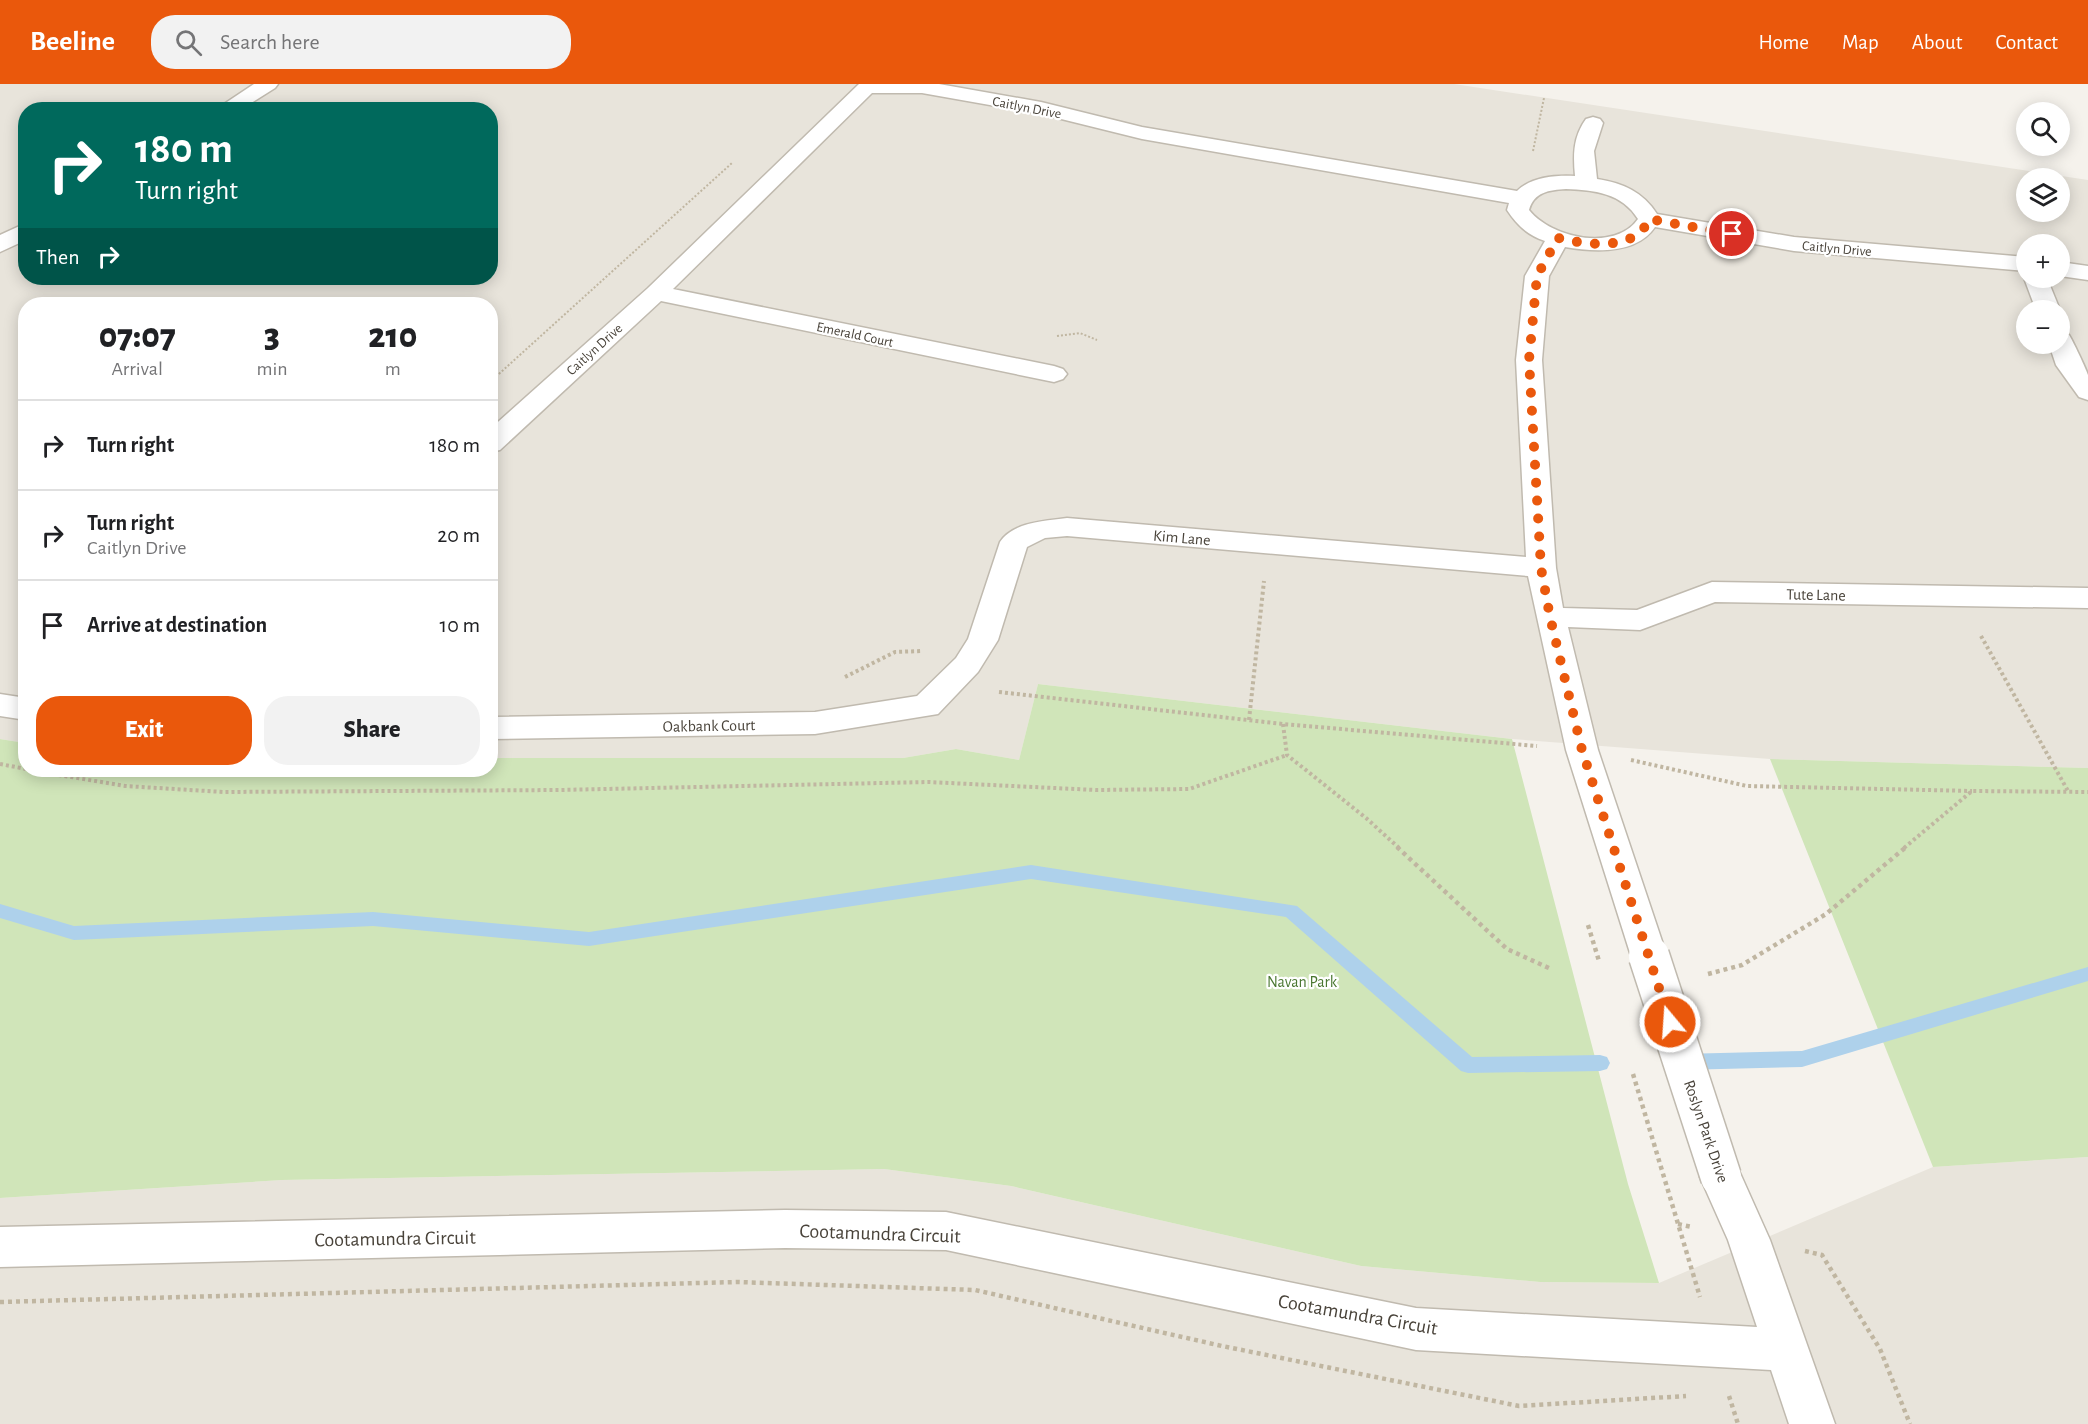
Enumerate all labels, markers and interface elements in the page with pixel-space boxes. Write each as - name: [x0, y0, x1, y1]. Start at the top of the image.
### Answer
- search box: [151, 15, 571, 69]
- icon: search: [172, 26, 205, 59]
- text: Beeline: [30, 28, 115, 56]
- text: Search here: [220, 31, 320, 53]
- text: Home: [1758, 32, 1809, 53]
- text: Map: [1842, 32, 1879, 53]
- text: About: [1912, 32, 1962, 53]
- text: Contact: [1995, 32, 2058, 53]
- street label: Caitlyn Drive: [991, 94, 1062, 122]
- map controls: [2016, 102, 2070, 354]
- button: search: [2016, 102, 2070, 156]
- icon: right: [36, 126, 114, 204]
- text: 180 m: [135, 128, 233, 170]
- button: layers: [2016, 168, 2070, 222]
- text: Turn right: [135, 177, 238, 204]
- pin: [1706, 208, 1757, 259]
- icon: arrive: [1715, 217, 1748, 250]
- button: +: [2016, 234, 2070, 288]
- street label: Caitlyn Drive: [1802, 239, 1872, 259]
- icon: right: [92, 240, 125, 273]
- text: Then: [36, 246, 80, 268]
- button: −: [2016, 300, 2070, 354]
- text: 07:07: [99, 318, 176, 354]
- text: 3: [264, 318, 280, 354]
- text: 210: [368, 318, 417, 354]
- street label: Emerald Court: [815, 320, 895, 350]
- street label: Caitlyn Drive: [564, 321, 625, 378]
- text: Arrival: [112, 359, 163, 379]
- text: min: [256, 359, 288, 379]
- text: m: [385, 359, 401, 379]
- icon: right: [36, 429, 69, 462]
- text: Turn right: [87, 434, 174, 456]
- text: 180 m: [429, 434, 480, 456]
- text: Turn right: [87, 512, 174, 534]
- icon: right: [36, 519, 69, 552]
- text: 20 m: [437, 524, 480, 546]
- street label: Kim Lane: [1153, 528, 1211, 548]
- text: Caitlyn Drive: [87, 538, 187, 558]
- street label: Tute Lane: [1786, 586, 1846, 604]
- icon: arrive: [36, 609, 69, 642]
- text: Arrive at destination: [87, 614, 267, 636]
- text: 10 m: [440, 614, 480, 636]
- button: Exit: [36, 696, 252, 765]
- button: Share: [264, 696, 480, 765]
- street label: Oakbank Court: [663, 717, 755, 735]
- park label: Navan Park: [1267, 974, 1338, 990]
- position arrow: [1638, 990, 1702, 1054]
- street label: Roslyn Park Drive: [1680, 1078, 1731, 1185]
- street label: Cootamundra Circuit: [799, 1221, 962, 1247]
- street label: Cootamundra Circuit: [314, 1228, 476, 1250]
- street label: Cootamundra Circuit: [1277, 1291, 1440, 1339]

